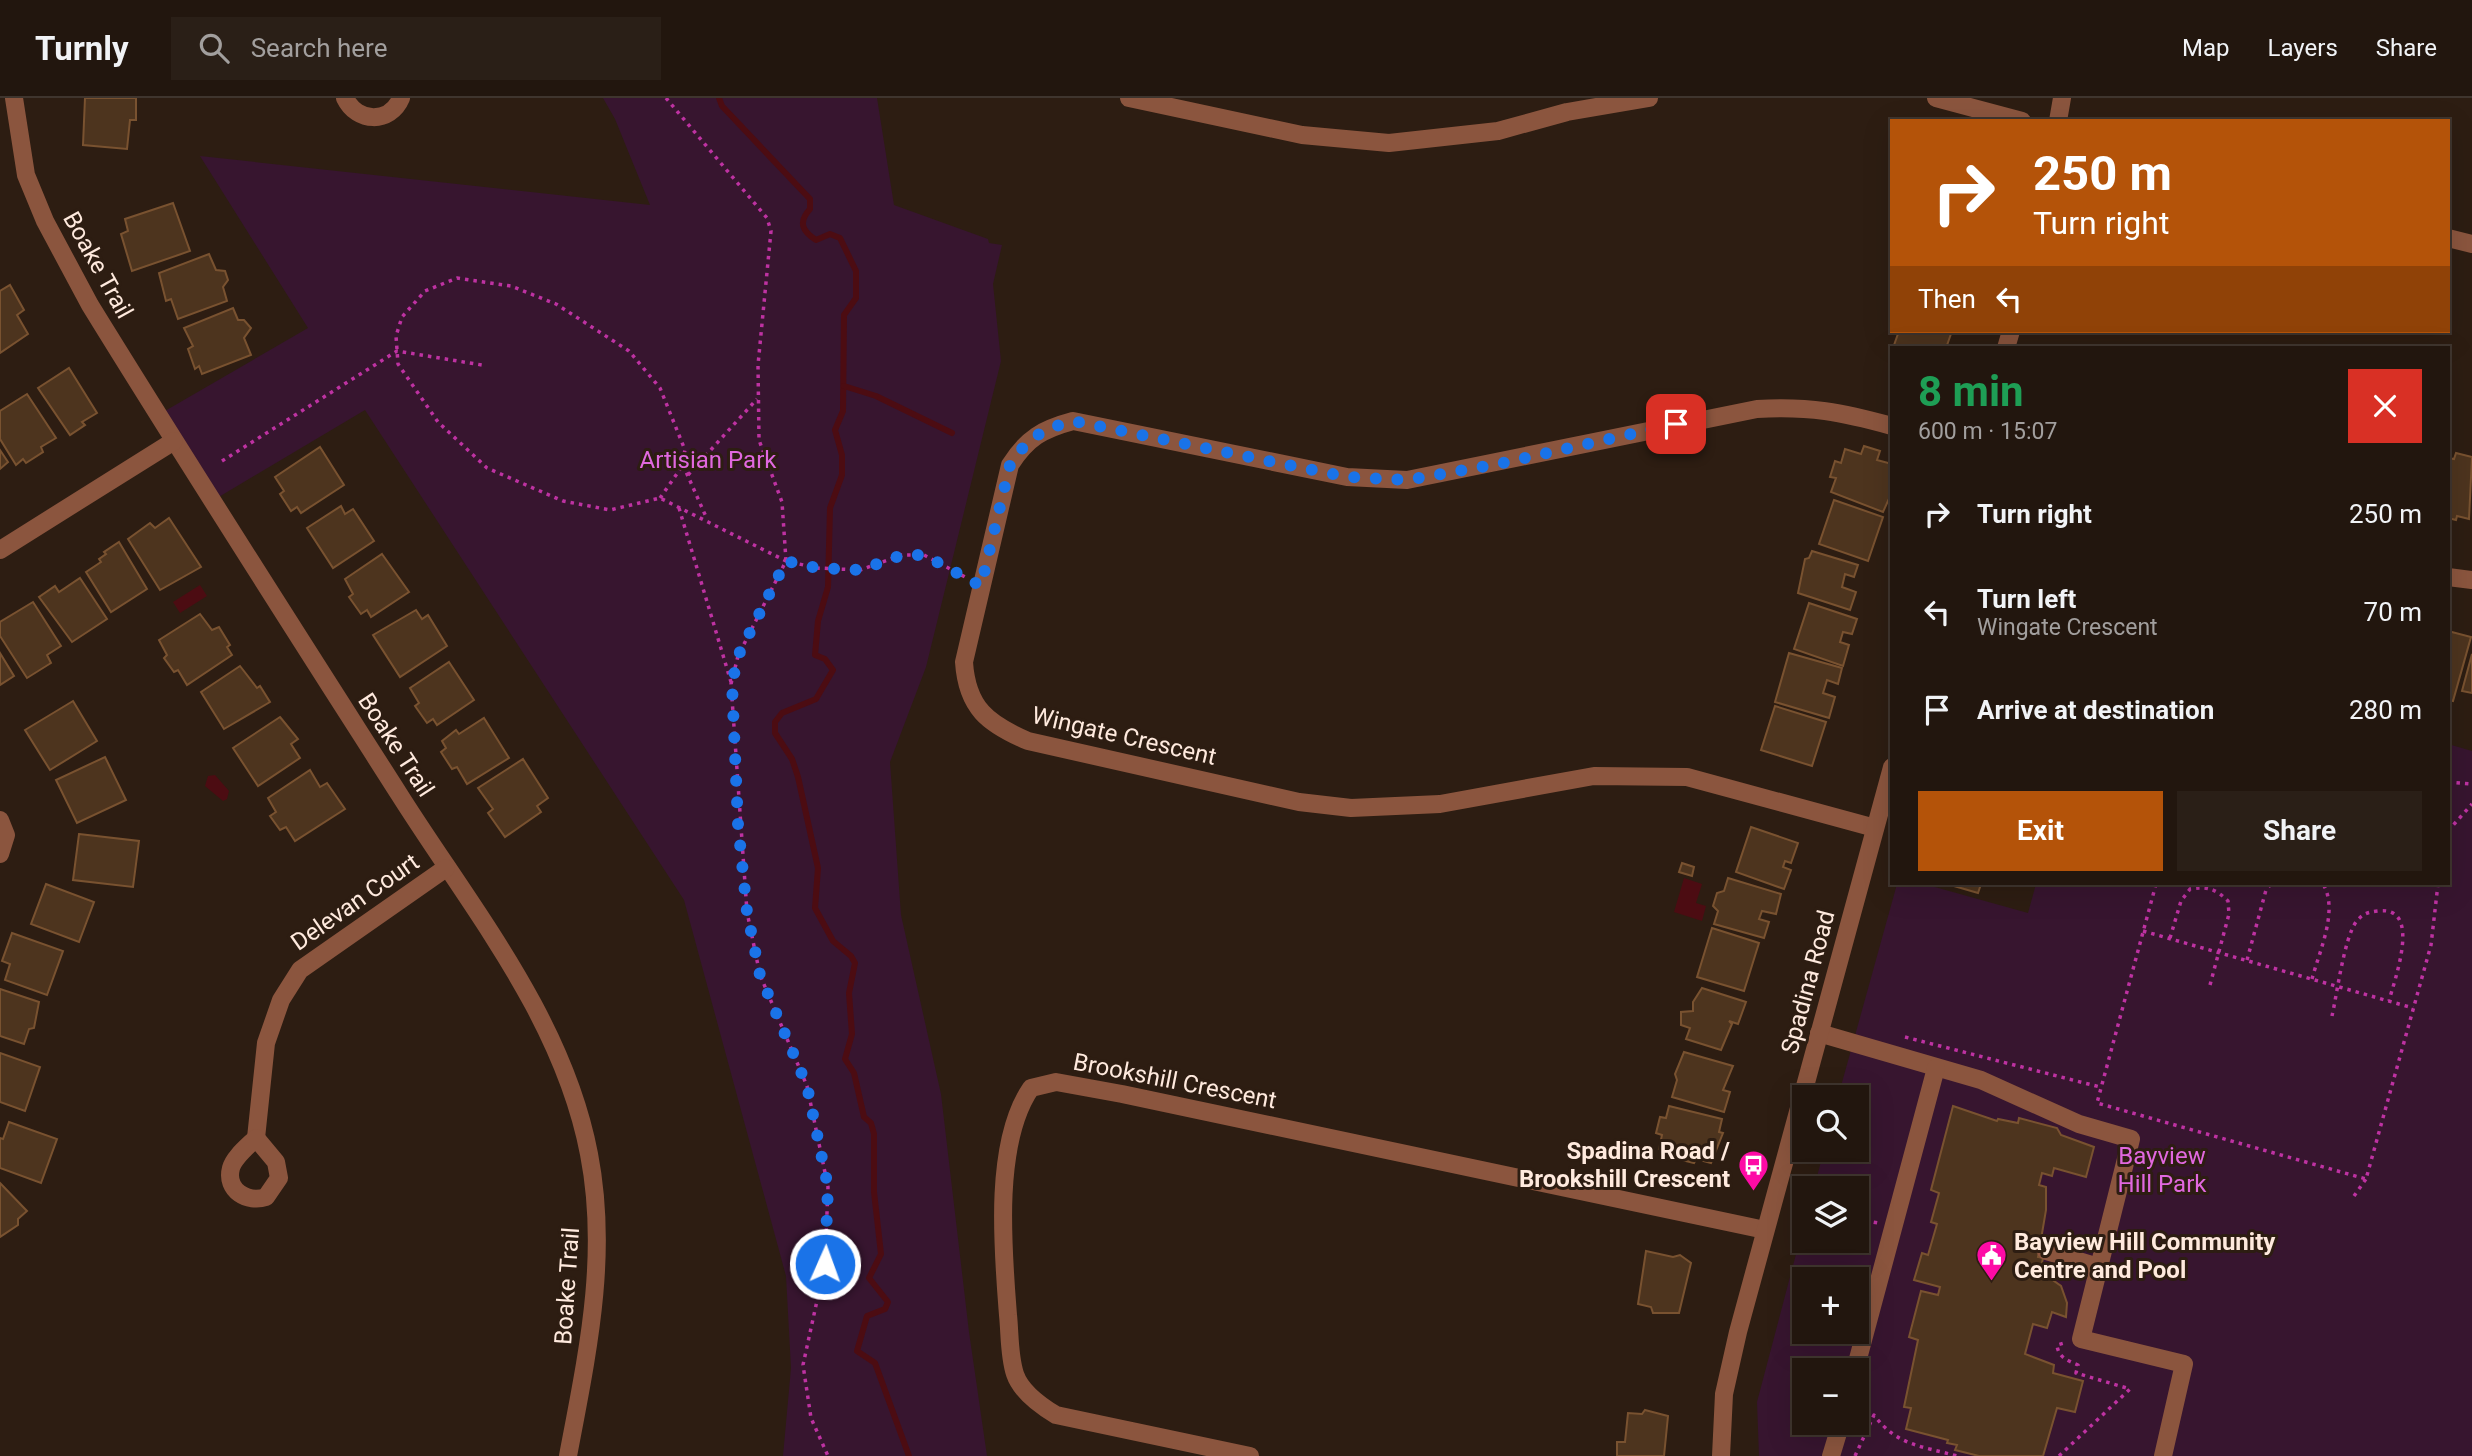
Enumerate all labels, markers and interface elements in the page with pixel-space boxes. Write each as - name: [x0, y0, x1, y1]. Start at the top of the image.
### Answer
- search box: [171, 17, 661, 80]
- text: Turnly: [35, 29, 129, 68]
- icon: search: [195, 29, 233, 67]
- text: Search here: [251, 33, 387, 63]
- text: Map: [2182, 34, 2230, 62]
- text: Layers: [2268, 34, 2338, 62]
- text: Share: [2376, 34, 2437, 62]
- text: 250 m: [2033, 145, 2172, 202]
- icon: right: [1918, 147, 2009, 238]
- text: Turn right: [2033, 204, 2169, 242]
- street label: Boake Trail: [57, 207, 139, 323]
- icon: left: [1990, 280, 2028, 318]
- text: Then: [1918, 284, 1976, 314]
- text: 8 min: [1918, 367, 2024, 416]
- button: close: [2348, 369, 2422, 443]
- pin: [1646, 394, 1706, 454]
- icon: arrive: [1657, 405, 1695, 443]
- text: 600 m · 15:07: [1918, 418, 2057, 445]
- park label: Artisian Park: [640, 446, 777, 474]
- icon: right: [1918, 495, 1956, 533]
- text: Turn right: [1977, 499, 2092, 529]
- text: 250 m: [2349, 499, 2422, 529]
- text: Turn left: [1977, 584, 2076, 614]
- icon: left: [1918, 593, 1956, 631]
- text: 70 m: [2364, 597, 2422, 627]
- text: Wingate Crescent: [1977, 614, 2158, 641]
- street label: Boake Trail: [352, 688, 440, 802]
- icon: arrive: [1918, 691, 1956, 729]
- text: Arrive at destination: [1977, 695, 2214, 725]
- text: 280 m: [2349, 695, 2422, 725]
- street label: Wingate Crescent: [1029, 701, 1219, 771]
- button: Exit: [1918, 791, 2163, 871]
- button: Share: [2177, 791, 2422, 871]
- street label: Delevan Court: [286, 848, 424, 956]
- street label: Spadina Road: [1775, 907, 1841, 1057]
- street label: Brookshill Crescent: [1071, 1048, 1279, 1114]
- map controls: [1792, 1085, 1869, 1435]
- button: search: [1792, 1085, 1869, 1162]
- place label: Spadina Road / Brookshill Crescent: [1519, 1137, 1730, 1193]
- park label: Bayview Hill Park: [2118, 1142, 2207, 1198]
- bus stop icon: Spadina Road / Brookshill Crescent: [1736, 1148, 1770, 1192]
- button: layers: [1792, 1176, 1869, 1253]
- street label: Boake Trail: [549, 1226, 585, 1346]
- position arrow: [788, 1227, 862, 1301]
- place label: Bayview Hill Community Centre and Pool: [2014, 1228, 2276, 1284]
- public building icon: Bayview Hill Community Centre and Pool: [1974, 1239, 2008, 1283]
- button: +: [1792, 1267, 1869, 1344]
- button: −: [1792, 1358, 1869, 1435]

